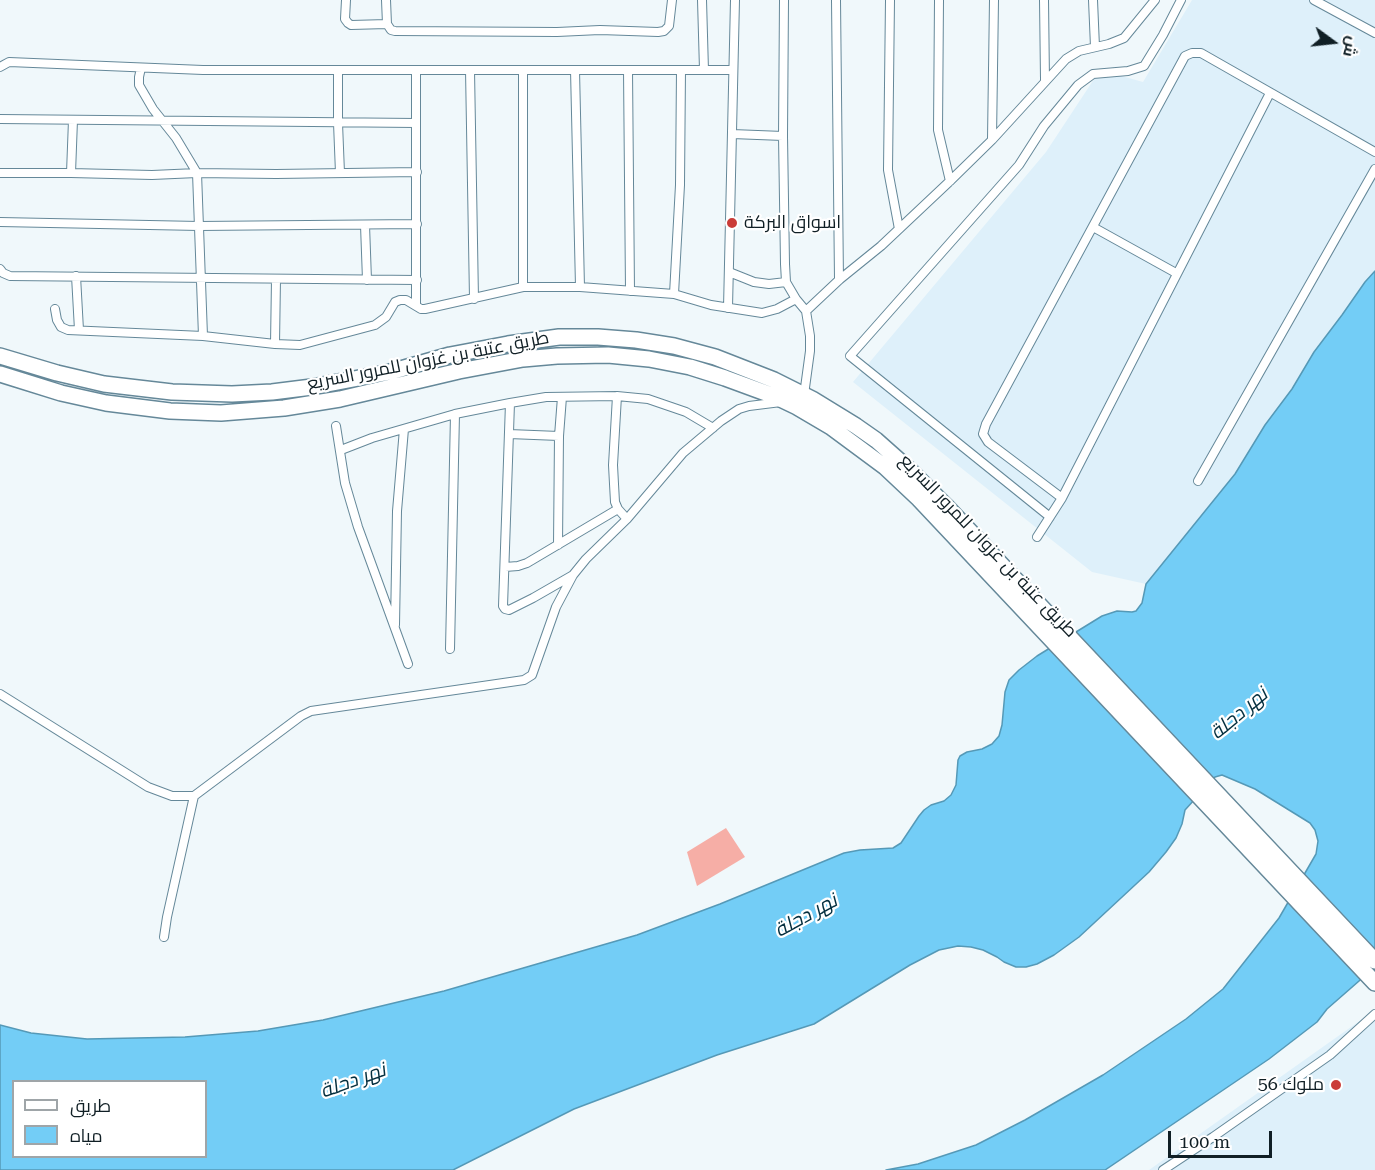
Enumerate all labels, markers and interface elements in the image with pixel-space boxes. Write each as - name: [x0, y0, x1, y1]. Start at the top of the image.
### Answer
- north arrow: [1303, 12, 1363, 72]
- text: ش: [1339, 34, 1363, 59]
- place label: اسواق البركة: [744, 212, 841, 234]
- marker: اسواق البركة: [725, 216, 739, 230]
- street label: طريق عتبة بن غزوان للمرور السريع: [305, 327, 551, 395]
- street label: طريق عتبة بن غزوان للمرور السريع: [895, 450, 1081, 642]
- water label: نهر دجلة: [1205, 683, 1273, 745]
- water label: نهر دجلة: [770, 889, 842, 943]
- water label: نهر دجلة: [317, 1058, 389, 1104]
- place label: ملوك 56: [1258, 1074, 1324, 1096]
- marker: ملوك 56: [1329, 1078, 1343, 1092]
- legend: [12, 1080, 207, 1158]
- text: طريق: [70, 1095, 111, 1116]
- scale bar: [1171, 1119, 1274, 1157]
- text: مياه: [70, 1125, 103, 1146]
- text: 100 m: [1179, 1131, 1230, 1152]

